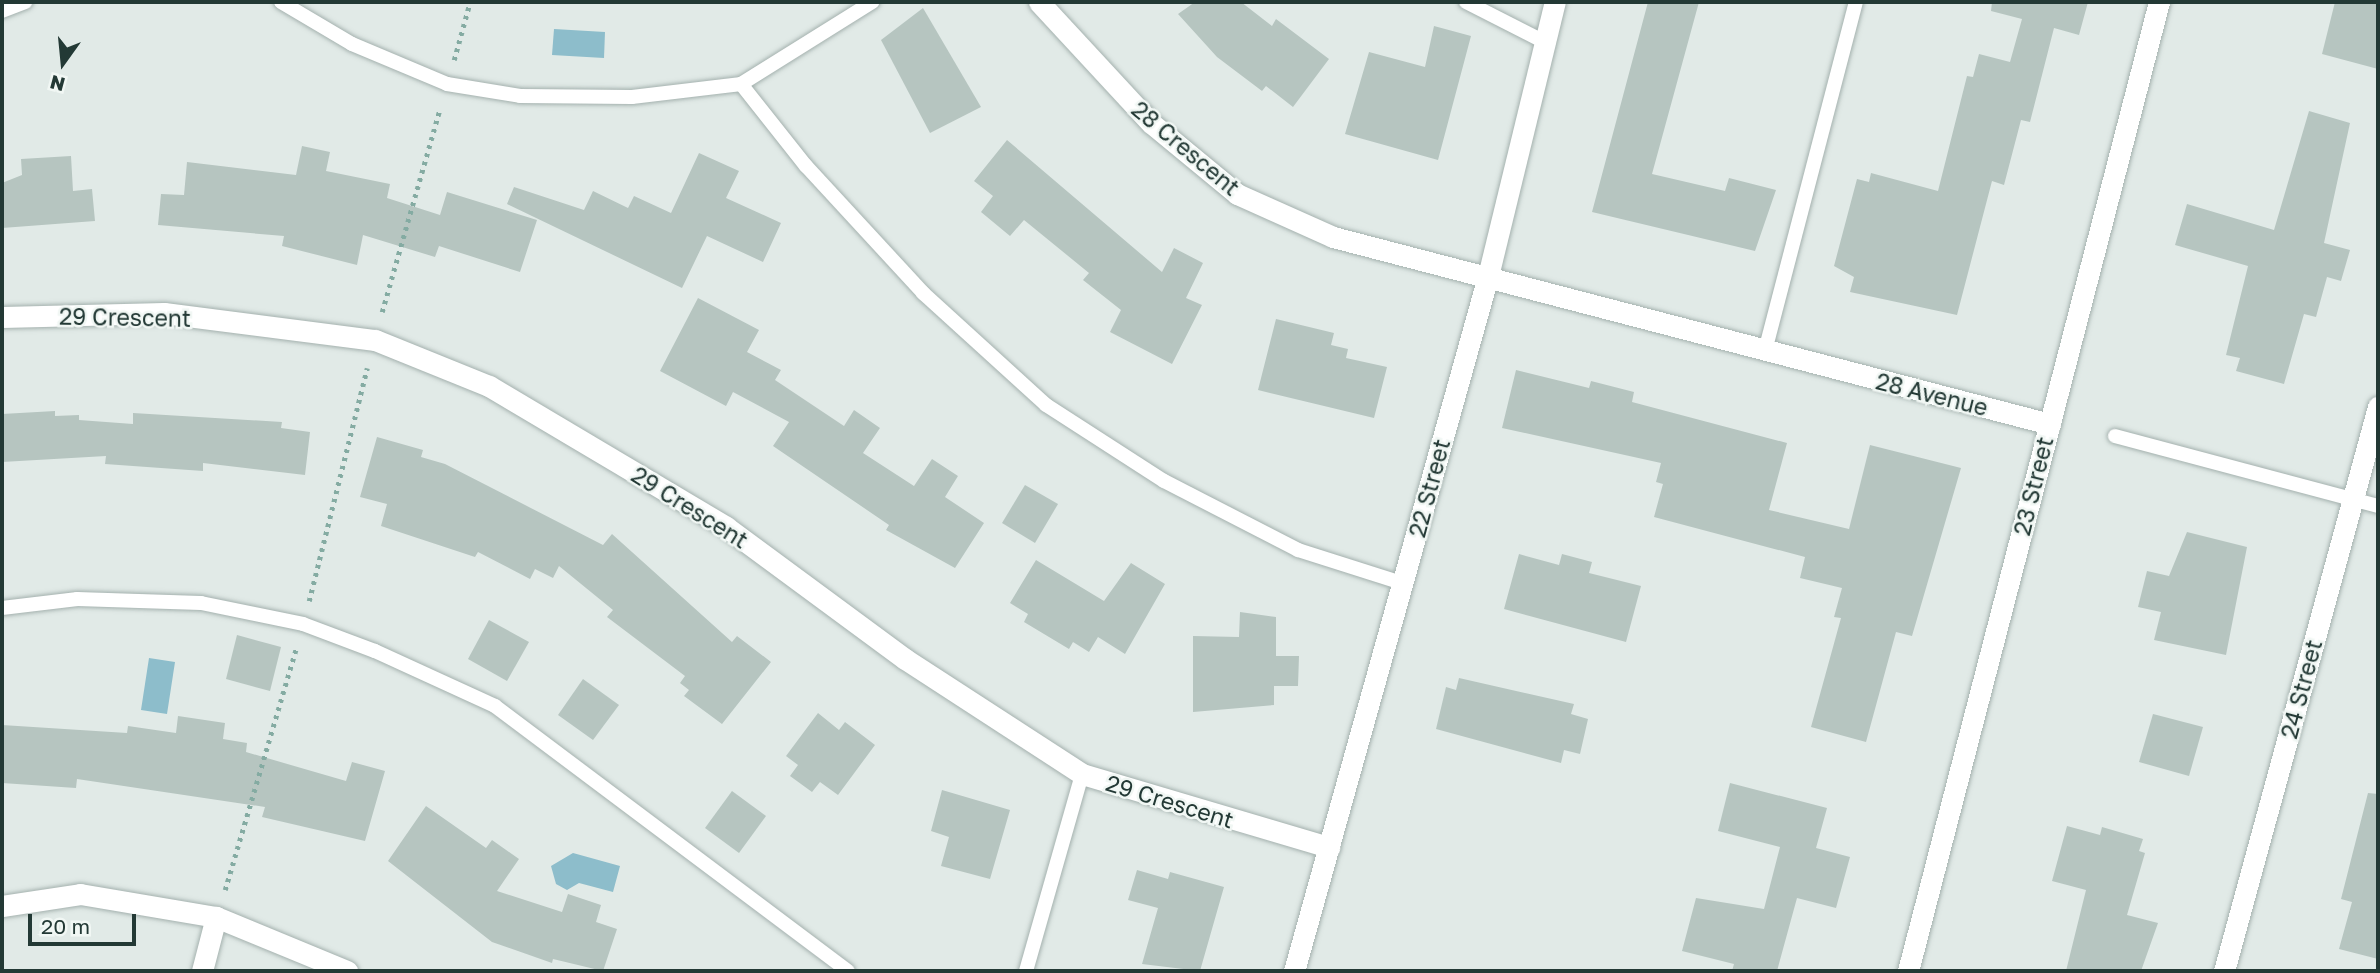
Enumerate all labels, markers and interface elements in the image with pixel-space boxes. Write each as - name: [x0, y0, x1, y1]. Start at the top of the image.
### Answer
- north arrow: [28, 28, 98, 98]
- text: N: [47, 71, 67, 97]
- street label: 28 Crescent: [1127, 95, 1245, 201]
- street label: 29 Crescent: [59, 302, 191, 332]
- street label: 28 Avenue: [1873, 367, 1991, 421]
- street label: 23 Street: [2007, 434, 2059, 538]
- street label: 22 Street: [1403, 436, 1455, 540]
- street label: 29 Crescent: [627, 460, 753, 554]
- street label: 24 Street: [2275, 637, 2327, 741]
- street label: 29 Crescent: [1103, 769, 1237, 833]
- scale bar: [32, 900, 140, 944]
- text: 20 m: [41, 913, 90, 939]

